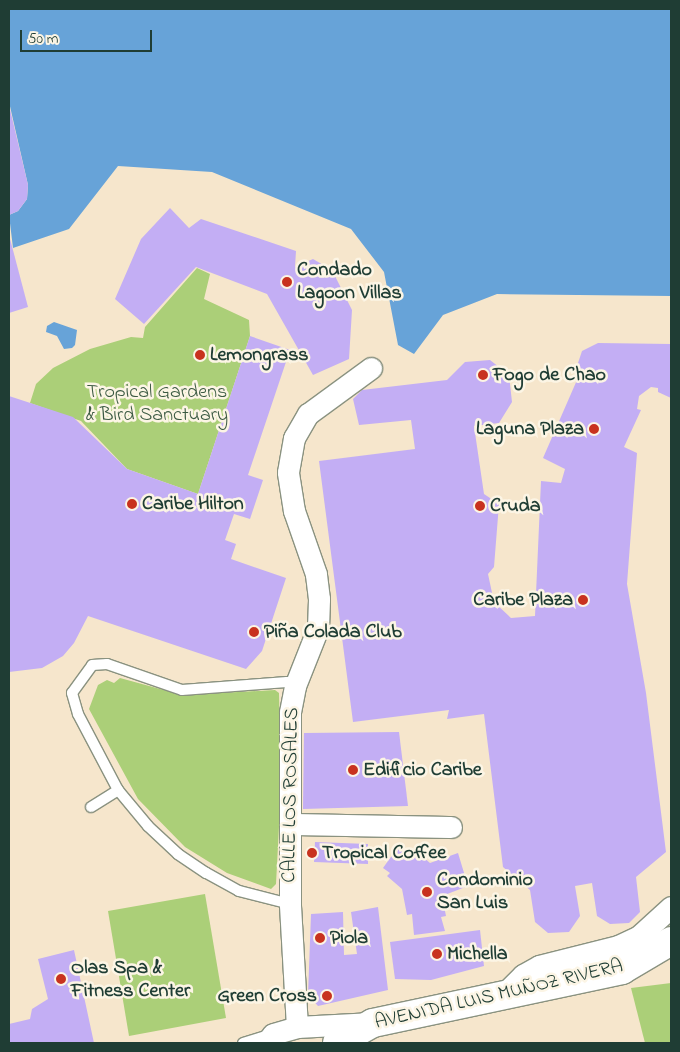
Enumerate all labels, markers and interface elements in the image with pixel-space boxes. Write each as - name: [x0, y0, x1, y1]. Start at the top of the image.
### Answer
- scale bar: [22, 20, 155, 52]
- text: 50 m: [28, 28, 58, 50]
- place label: Condado Lagoon Villas: [297, 258, 402, 305]
- marker: Condado Lagoon Villas: [281, 276, 293, 288]
- place label: Lemongrass: [210, 343, 308, 367]
- marker: Lemongrass: [194, 349, 206, 361]
- place label: Fogo de Chao: [493, 363, 606, 387]
- marker: Fogo de Chao: [477, 369, 489, 381]
- park label: Tropical Gardens & Bird Sanctuary: [86, 380, 228, 427]
- place label: Laguna Plaza: [476, 417, 584, 441]
- marker: Laguna Plaza: [588, 423, 600, 435]
- place label: Caribe Hilton: [142, 492, 244, 516]
- place label: Cruda: [490, 494, 541, 518]
- marker: Caribe Hilton: [126, 498, 138, 510]
- marker: Cruda: [474, 500, 486, 512]
- place label: Caribe Plaza: [473, 588, 573, 612]
- marker: Caribe Plaza: [577, 594, 589, 606]
- place label: Piña Colada Club: [264, 620, 402, 644]
- marker: Piña Colada Club: [248, 626, 260, 638]
- street label: CALLE LOS ROSALES: [277, 707, 305, 883]
- place label: Edificio Caribe: [363, 758, 482, 782]
- marker: Edificio Caribe: [347, 764, 359, 776]
- place label: Tropical Coffee: [322, 841, 446, 865]
- marker: Tropical Coffee: [306, 847, 318, 859]
- place label: Condominio San Luis: [437, 868, 533, 915]
- marker: Condominio San Luis: [421, 886, 433, 898]
- place label: Piola: [330, 926, 368, 950]
- marker: Piola: [314, 932, 326, 944]
- place label: Michella: [447, 942, 508, 966]
- marker: Michella: [431, 948, 443, 960]
- street label: AVENIDA LUIS MUÑOZ RIVERA: [373, 955, 625, 1035]
- place label: Olas Spa & Fitness Center: [71, 956, 190, 1003]
- marker: Olas Spa & Fitness Center: [55, 973, 67, 985]
- place label: Green Cross: [218, 984, 317, 1008]
- marker: Green Cross: [321, 990, 333, 1002]

